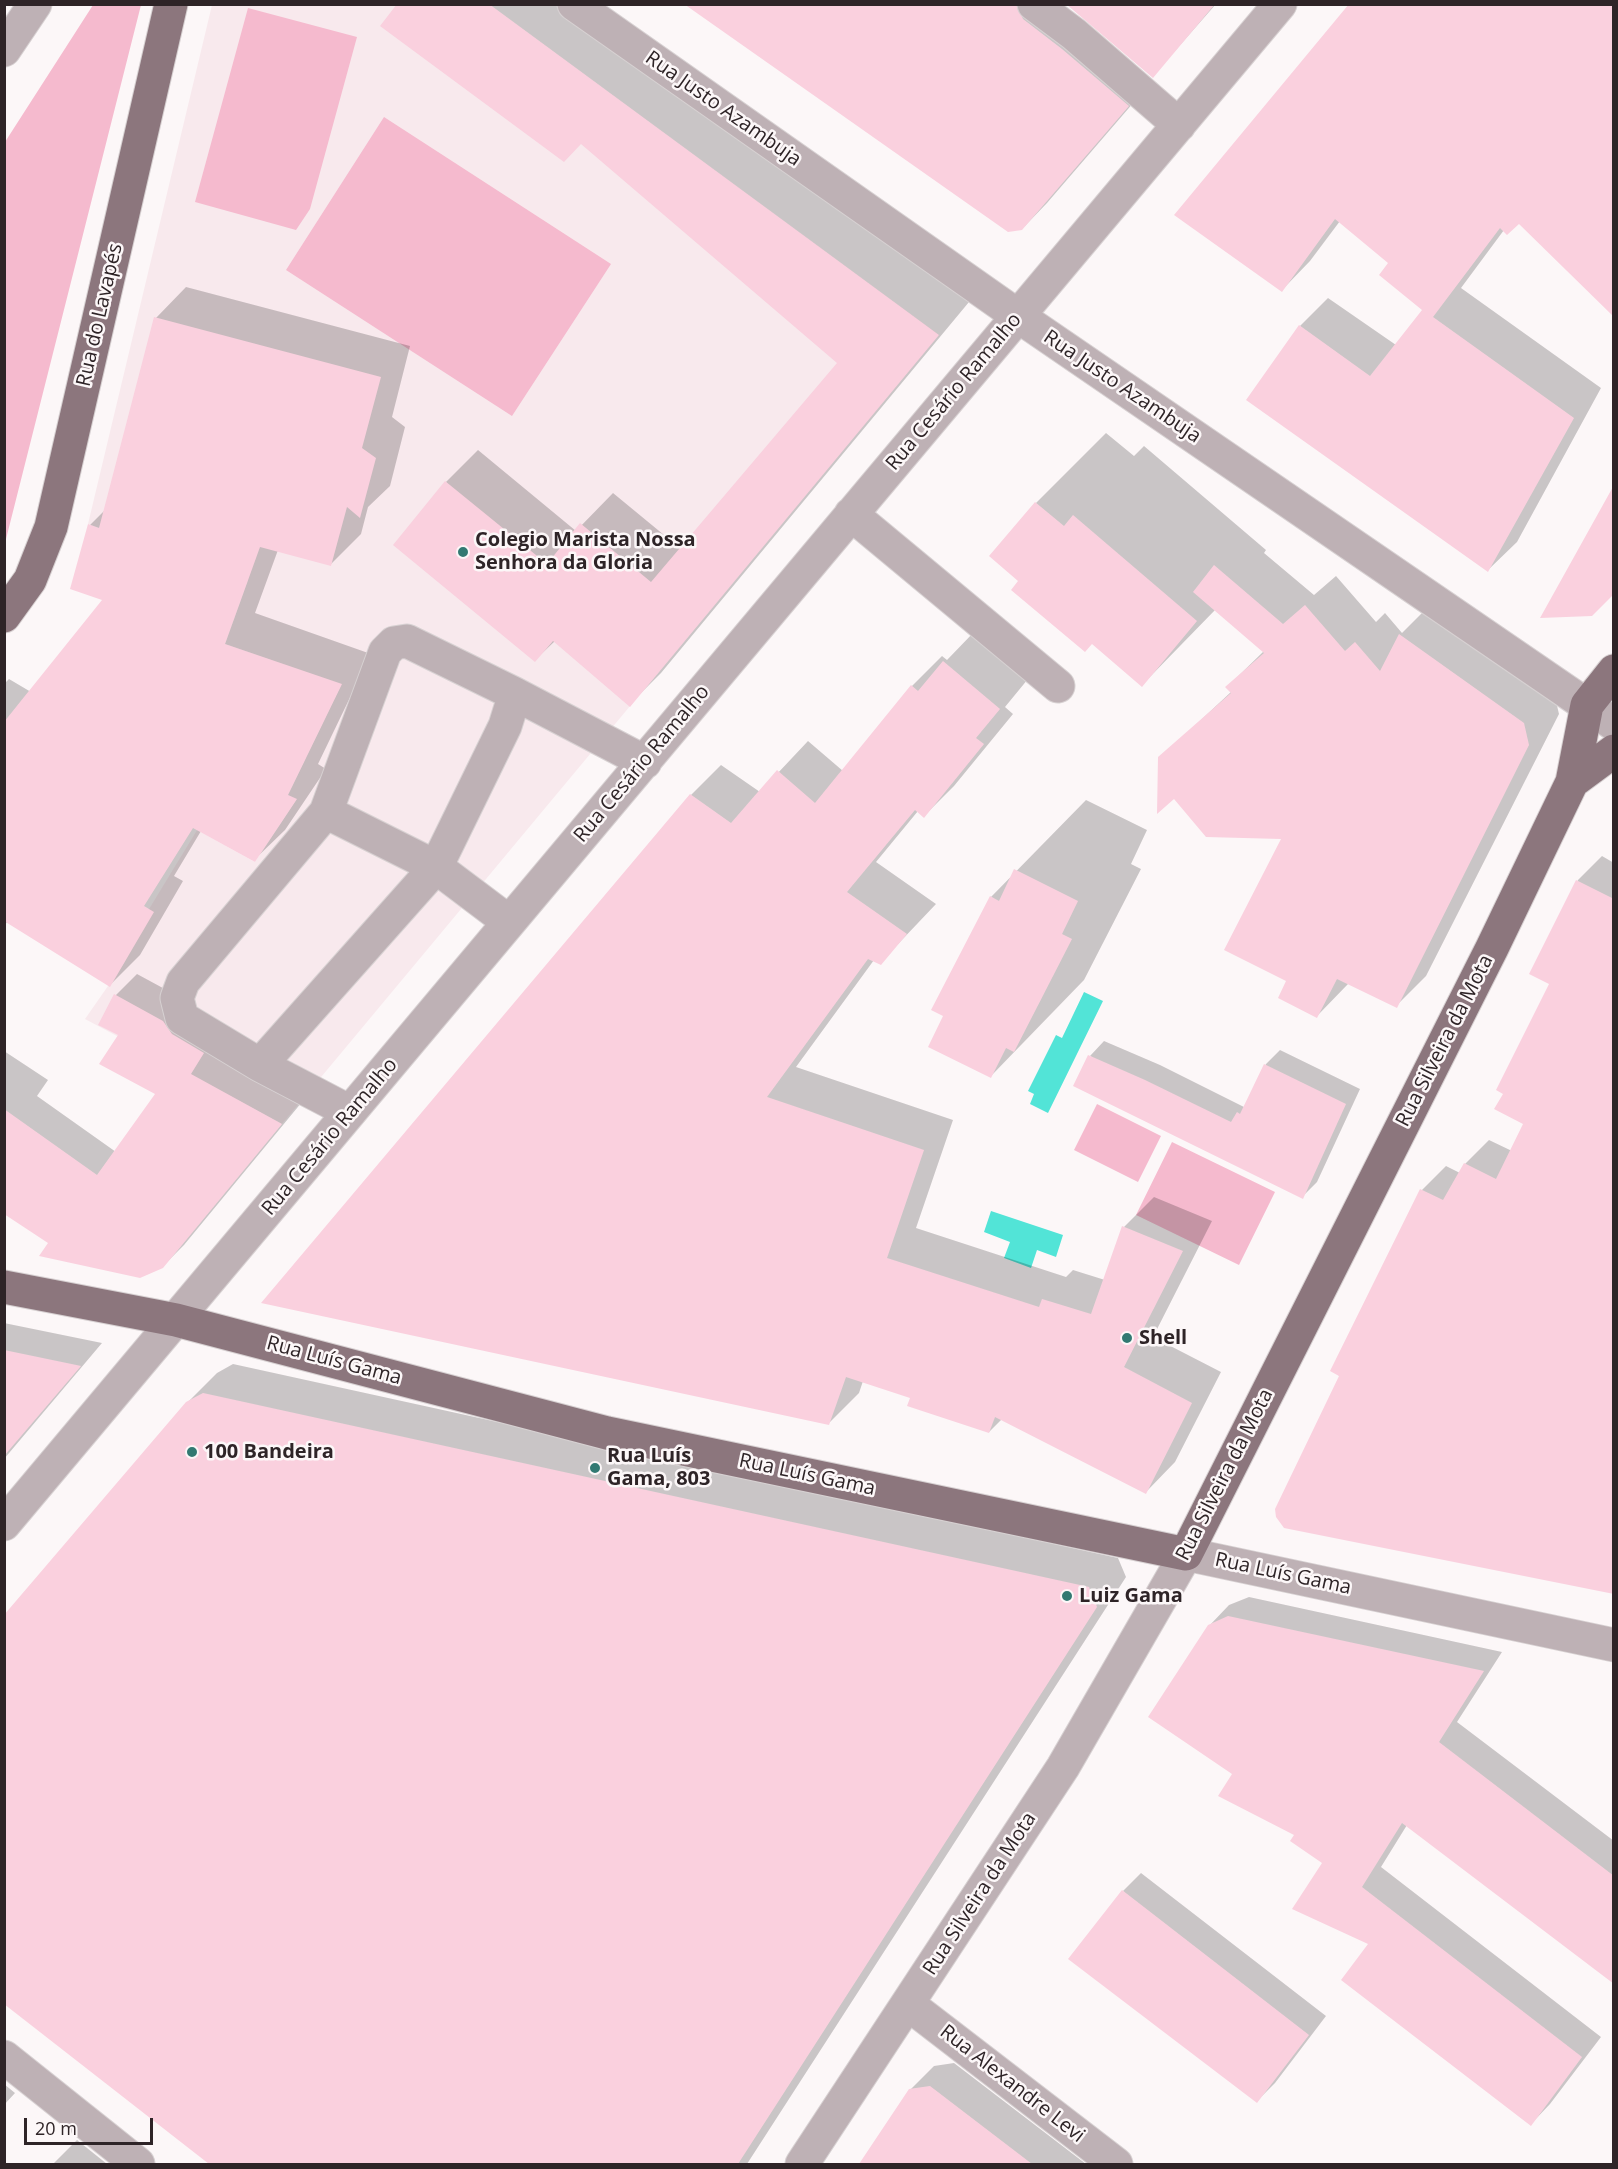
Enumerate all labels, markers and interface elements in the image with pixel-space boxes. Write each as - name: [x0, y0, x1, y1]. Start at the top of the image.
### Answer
- street label: Rua Justo Azambuja: [640, 46, 806, 172]
- street label: Rua do Lavapés: [72, 241, 128, 389]
- street label: Rua Cesário Ramalho: [881, 308, 1027, 476]
- street label: Rua Justo Azambuja: [1039, 325, 1205, 449]
- place label: Colegio Marista Nossa Senhora da Gloria: [475, 528, 696, 575]
- marker: Colegio Marista Nossa Senhora da Gloria: [456, 545, 470, 559]
- street label: Rua Cesário Ramalho: [569, 680, 715, 848]
- street label: Rua Silveira da Mota: [1391, 951, 1499, 1131]
- street label: Rua Cesário Ramalho: [257, 1053, 403, 1221]
- place label: Shell: [1139, 1326, 1187, 1350]
- street label: Rua Luís Gama: [264, 1331, 404, 1391]
- marker: Shell: [1120, 1331, 1134, 1345]
- street label: Rua Silveira da Mota: [1171, 1385, 1279, 1565]
- place label: 100 Bandeira: [204, 1440, 334, 1464]
- place label: Rua Luís Gama, 803: [607, 1444, 710, 1491]
- marker: 100 Bandeira: [185, 1445, 199, 1459]
- street label: Rua Luís Gama: [737, 1449, 877, 1501]
- marker: Rua Luís Gama, 803: [588, 1461, 602, 1475]
- street label: Rua Luís Gama: [1213, 1548, 1353, 1600]
- place label: Luiz Gama: [1079, 1584, 1183, 1608]
- marker: Luiz Gama: [1060, 1589, 1074, 1603]
- street label: Rua Silveira da Mota: [918, 1808, 1042, 1980]
- street label: Rua Alexandre Levi: [935, 2020, 1089, 2148]
- scale bar: [27, 2106, 156, 2144]
- text: 20 m: [35, 2116, 77, 2140]

